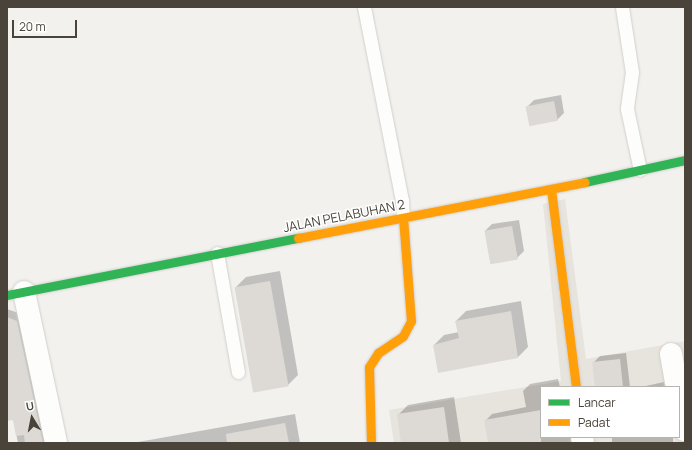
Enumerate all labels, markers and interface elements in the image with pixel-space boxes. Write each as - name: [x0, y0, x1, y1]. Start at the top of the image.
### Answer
- scale bar: [14, 12, 79, 38]
- text: 20 m: [19, 18, 46, 35]
- street label: JALAN PELABUHAN 2: [282, 197, 406, 235]
- legend: [540, 386, 680, 438]
- text: Lancar: [578, 394, 615, 411]
- north arrow: [12, 398, 52, 438]
- text: U: [25, 398, 35, 414]
- text: Padat: [578, 414, 610, 431]

